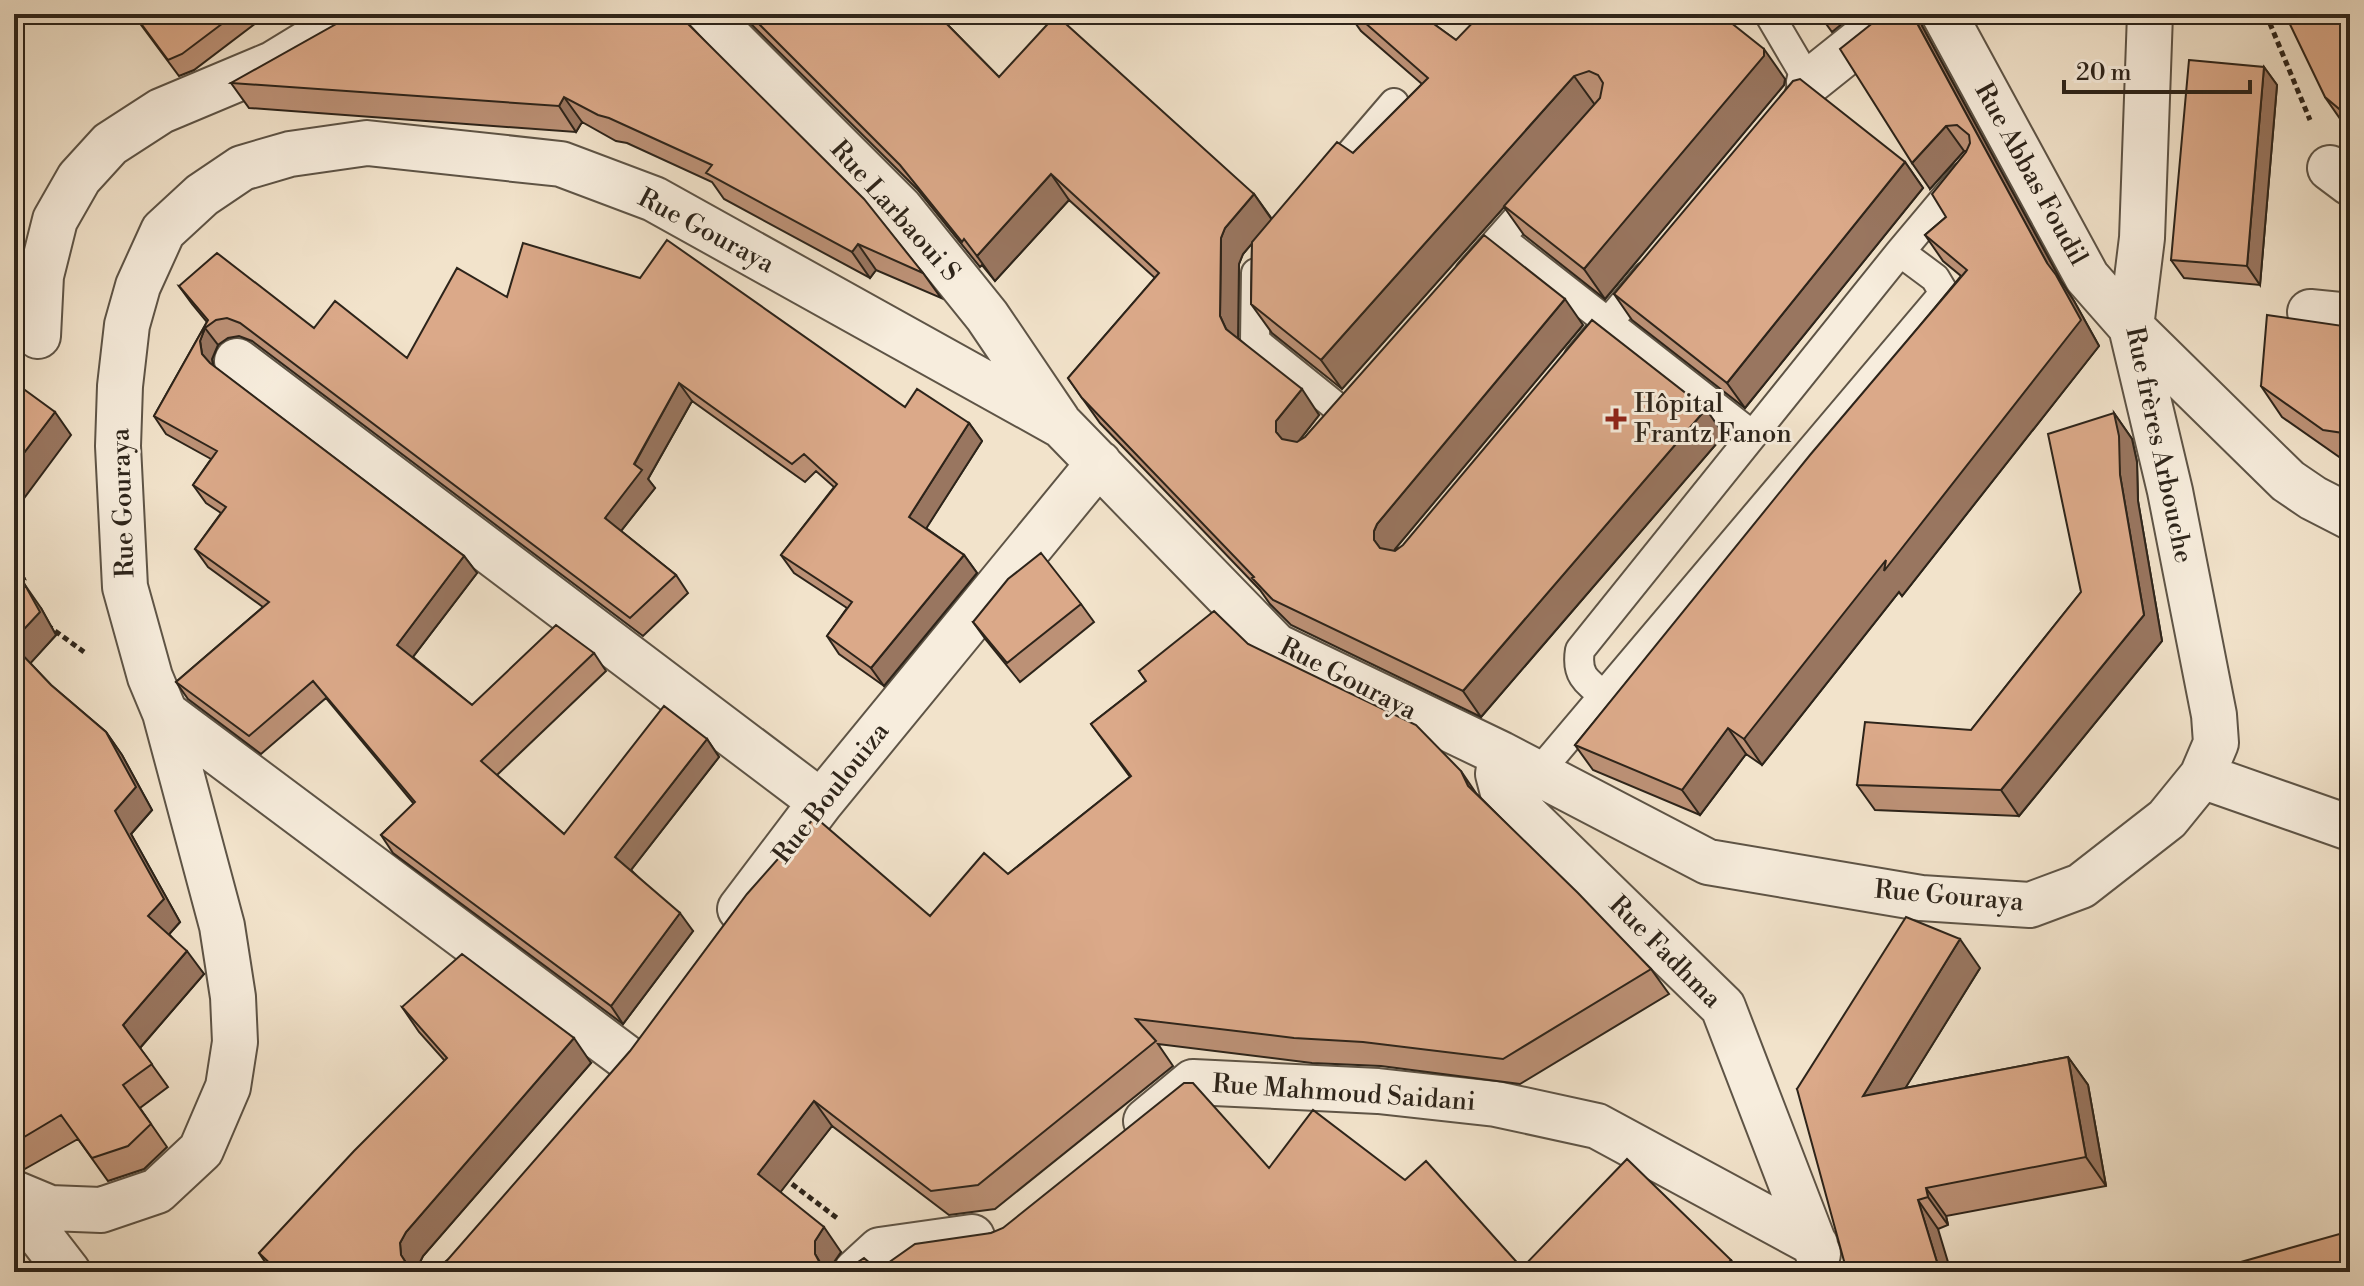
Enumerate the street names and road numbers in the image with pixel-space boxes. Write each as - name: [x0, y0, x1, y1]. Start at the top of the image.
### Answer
- street label: Rue Abbas Foudil: [1968, 77, 2095, 271]
- street label: Rue Larbaoui S: [823, 134, 967, 288]
- street label: Rue Gouraya: [632, 182, 780, 281]
- street label: Rue frères Arbouche: [2118, 324, 2200, 566]
- street label: Rue Gouraya: [104, 427, 142, 578]
- street label: Rue Gouraya: [1274, 631, 1423, 728]
- street label: Rue Boulouiza: [766, 715, 897, 870]
- street label: Rue Gouraya: [1873, 874, 2026, 919]
- street label: Rue Fadhma: [1602, 889, 1729, 1016]
- street label: Rue Mahmoud Saidani: [1211, 1068, 1477, 1118]

